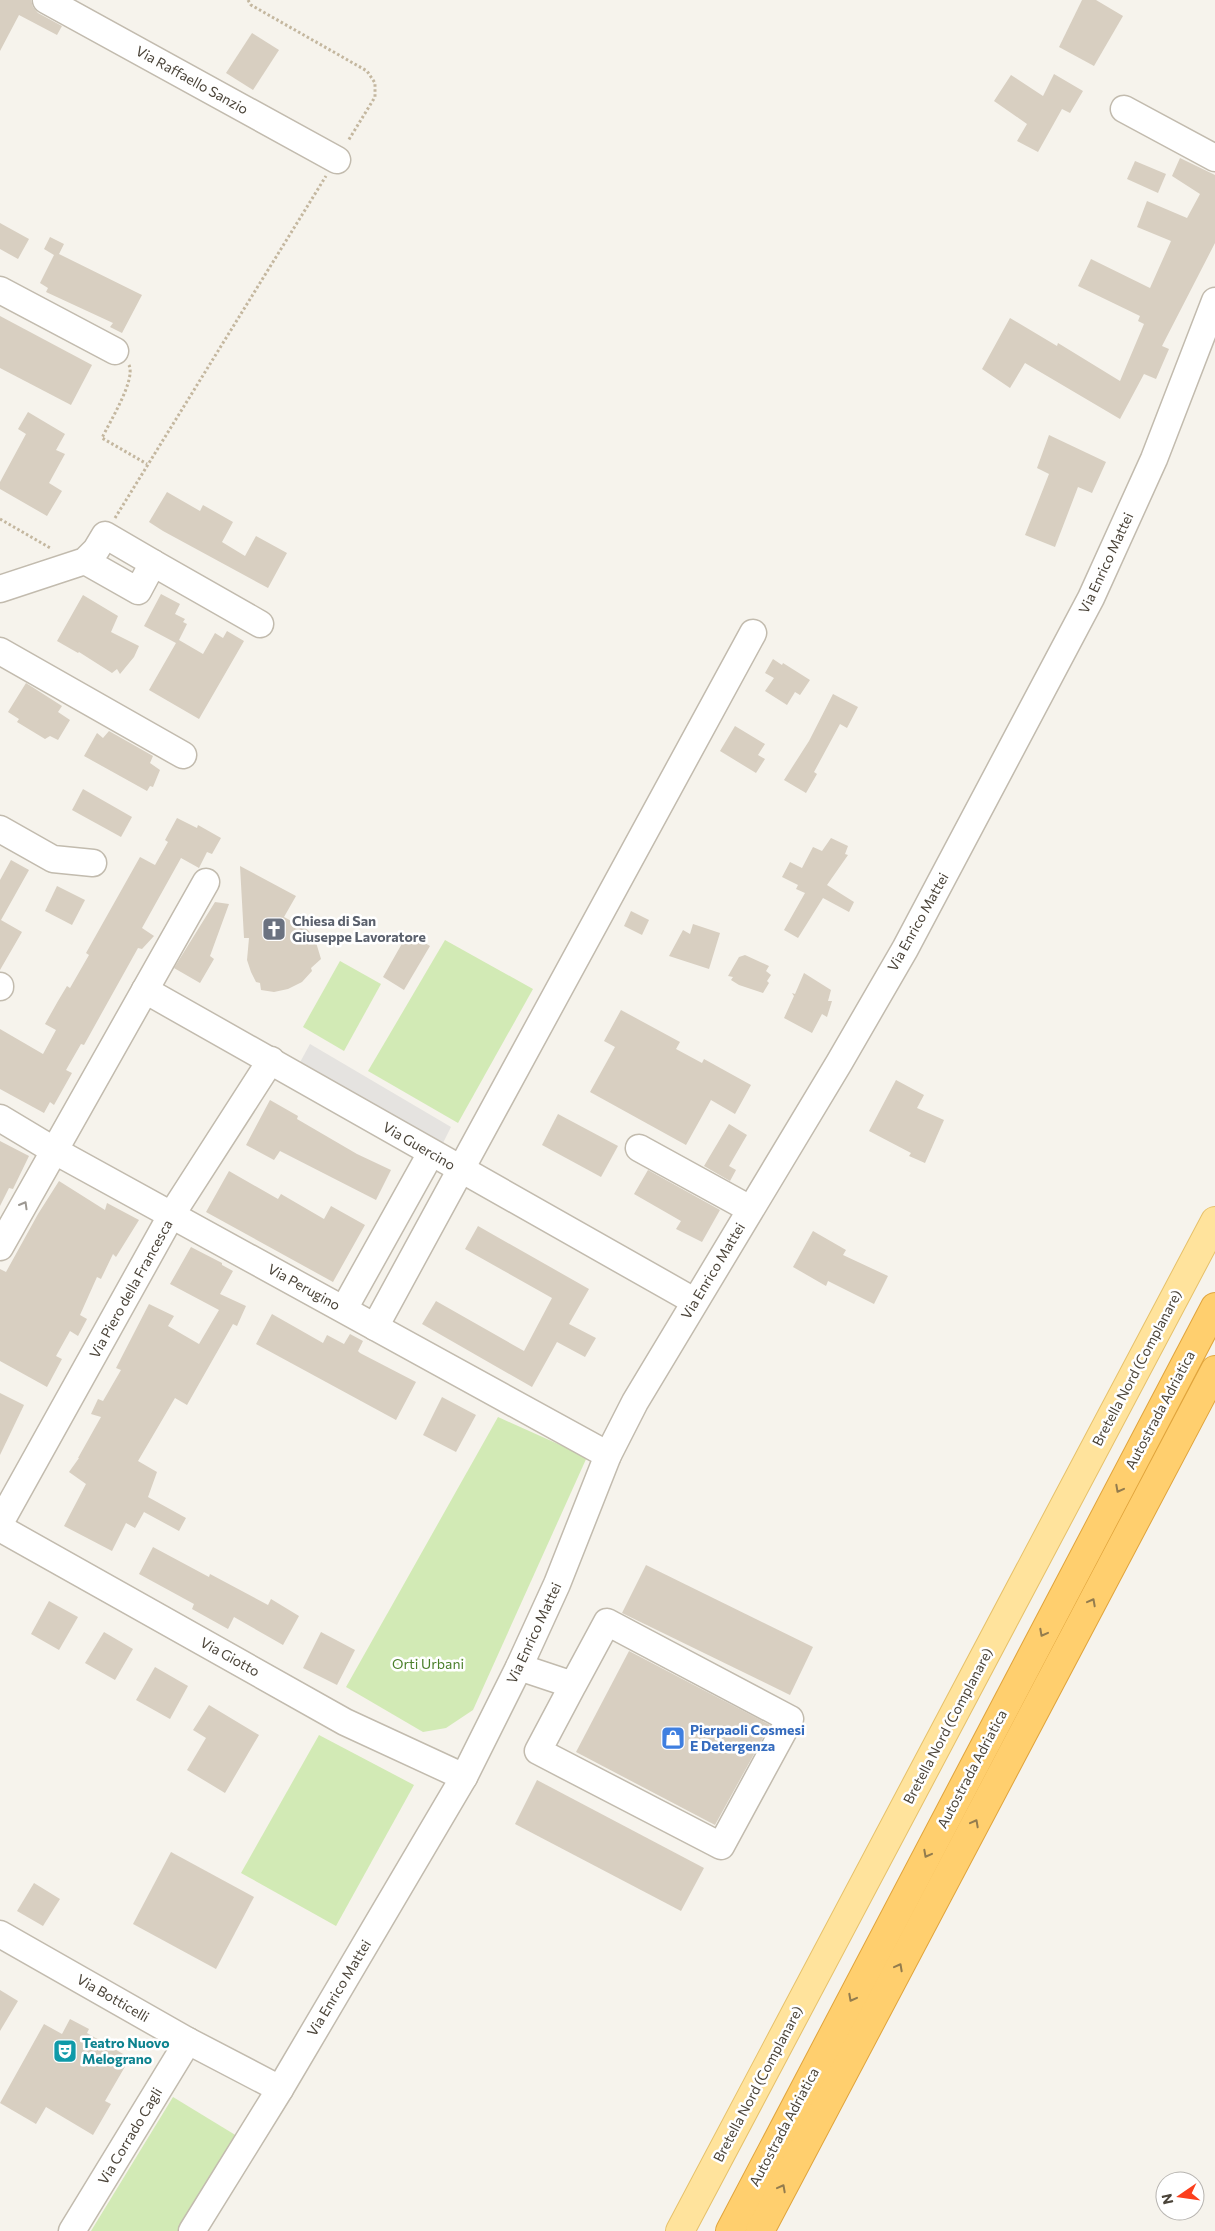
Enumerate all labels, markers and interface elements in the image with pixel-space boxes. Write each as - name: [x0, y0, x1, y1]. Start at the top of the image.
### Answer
- street label: Via Raffaello Sanzio: [133, 42, 251, 117]
- street label: Via Enrico Mattei: [1075, 510, 1136, 616]
- street label: Via Enrico Mattei: [884, 870, 952, 974]
- place label: Chiesa di San Giuseppe Lavoratore: [292, 912, 426, 945]
- church icon: Chiesa di San Giuseppe Lavoratore: [261, 916, 287, 942]
- street label: Via Guercino: [380, 1118, 459, 1173]
- one-way arrow: [18, 1202, 28, 1211]
- street label: Via Piero della Francesca: [85, 1217, 176, 1361]
- street label: Via Enrico Mattei: [677, 1219, 748, 1322]
- street label: Via Perugino: [265, 1260, 343, 1313]
- street label: Bretella Nord (Complanare): [1088, 1287, 1185, 1449]
- street label: Autostrada Adriatica: [1121, 1348, 1198, 1472]
- one-way arrow: [1115, 1484, 1125, 1493]
- street label: Via Enrico Mattei: [503, 1580, 564, 1686]
- one-way arrow: [1086, 1599, 1096, 1608]
- one-way arrow: [1039, 1628, 1049, 1637]
- street label: Via Giotto: [198, 1633, 263, 1680]
- street label: Bretella Nord (Complanare): [899, 1645, 996, 1807]
- park label: Orti Urbani: [392, 1655, 464, 1672]
- street label: Autostrada Adriatica: [933, 1707, 1010, 1831]
- place label: Pierpaoli Cosmesi E Detergenza: [690, 1721, 805, 1754]
- shop icon: Pierpaoli Cosmesi E Detergenza: [660, 1725, 686, 1751]
- one-way arrow: [969, 1820, 979, 1829]
- one-way arrow: [923, 1849, 933, 1858]
- street label: Via Enrico Mattei: [303, 1936, 374, 2039]
- one-way arrow: [893, 1963, 903, 1972]
- street label: Via Botticelli: [74, 1970, 152, 2025]
- one-way arrow: [848, 1993, 858, 2002]
- street label: Bretella Nord (Complanare): [709, 2003, 806, 2165]
- place label: Teatro Nuovo Melograno: [82, 2034, 170, 2067]
- theatre icon: Teatro Nuovo Melograno: [52, 2038, 78, 2064]
- street label: Autostrada Adriatica: [745, 2065, 822, 2189]
- street label: Via Corrado Cagli: [94, 2084, 165, 2187]
- north arrow: [1155, 2171, 1205, 2221]
- one-way arrow: [776, 2184, 786, 2193]
- text: N: [1157, 2192, 1176, 2206]

